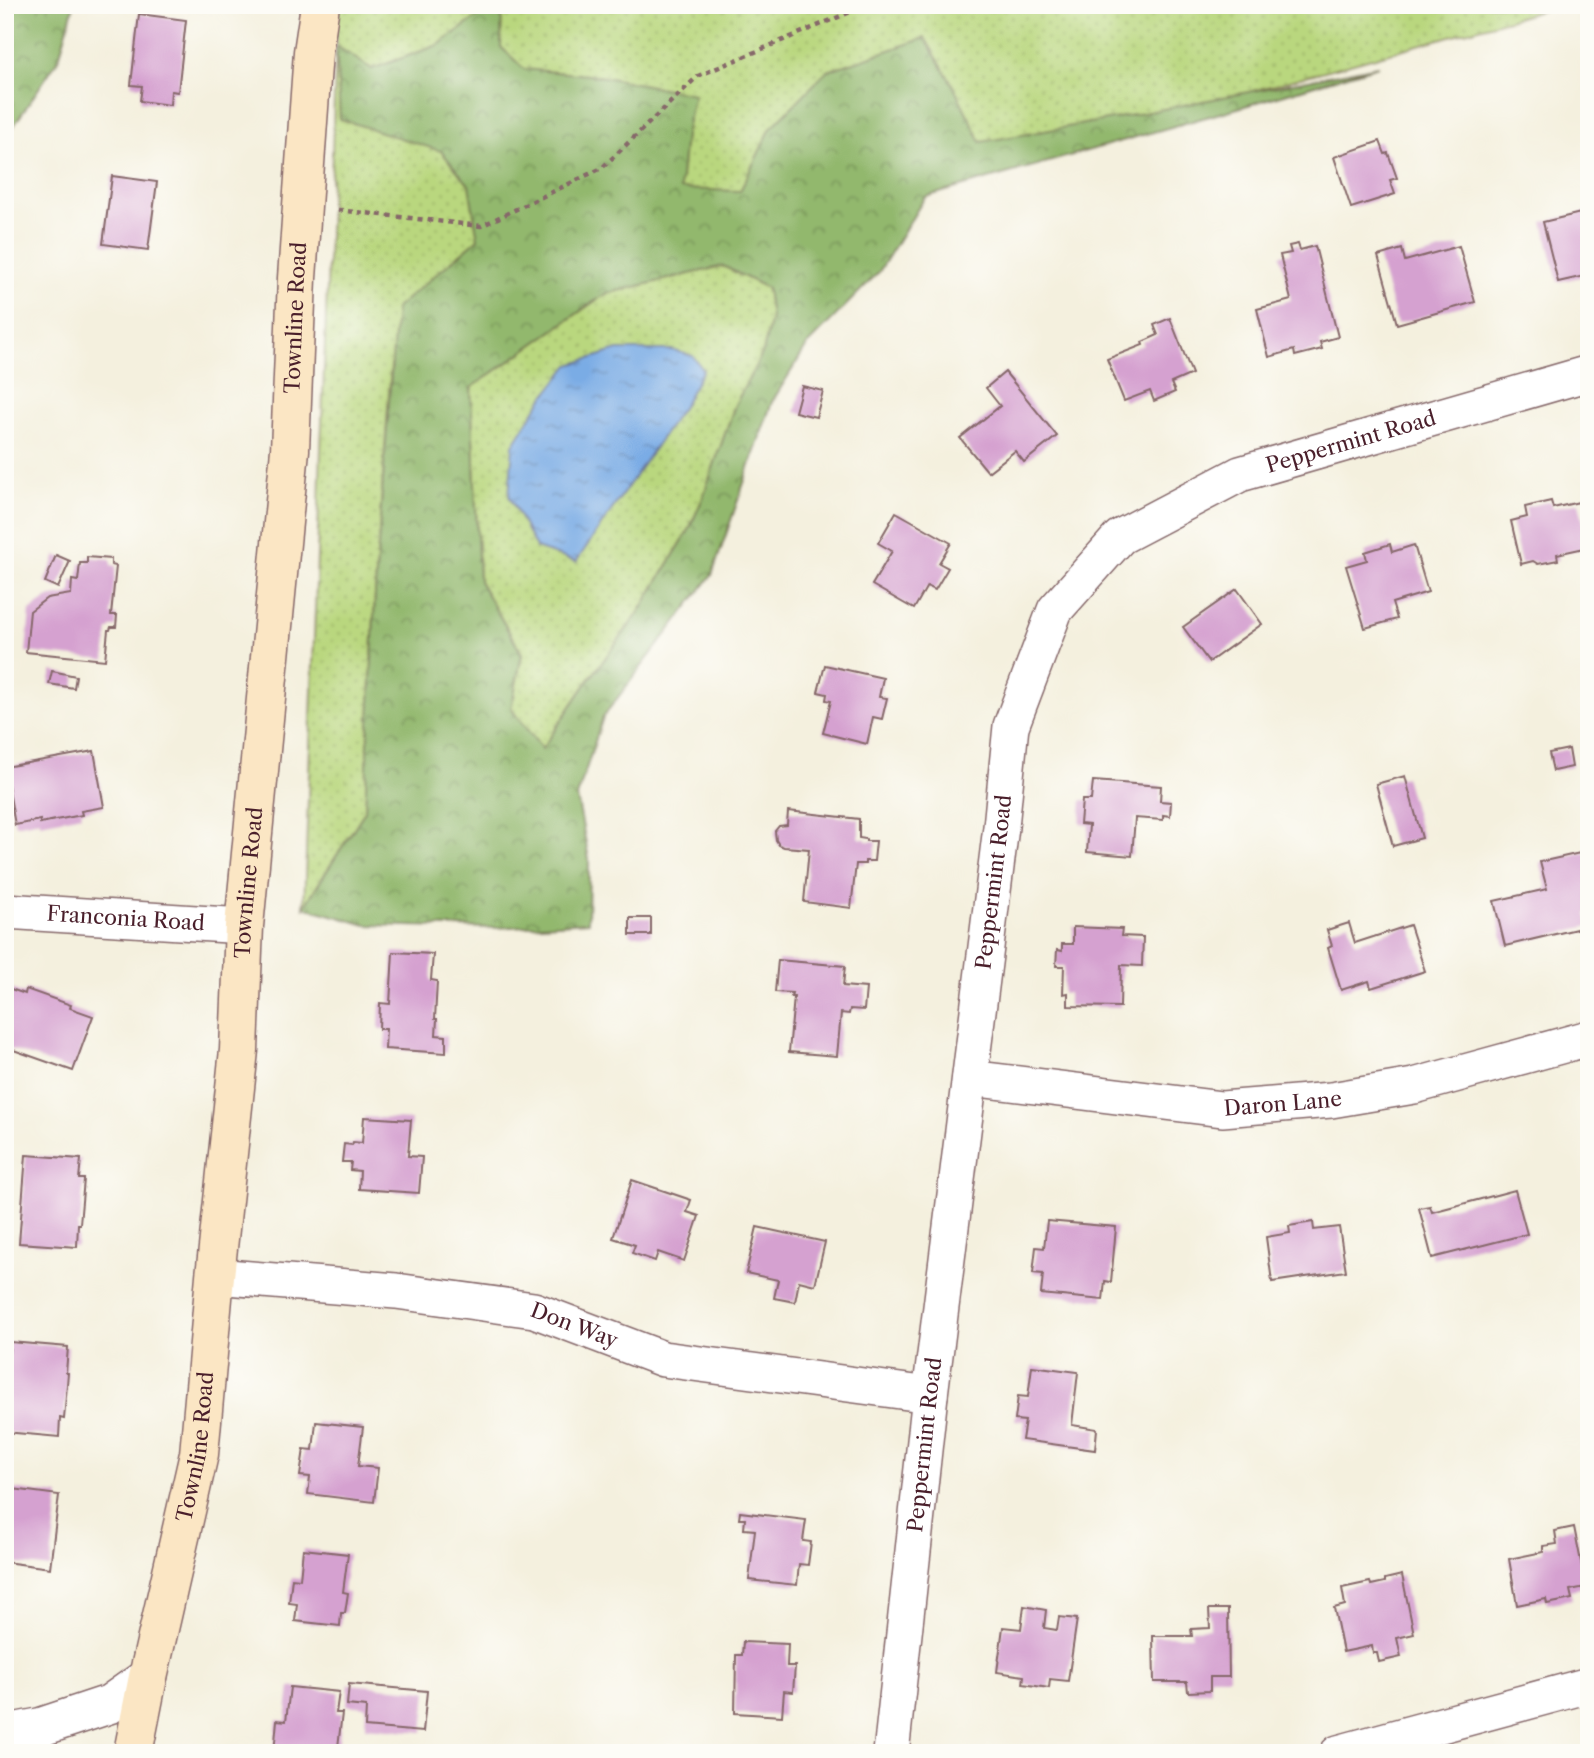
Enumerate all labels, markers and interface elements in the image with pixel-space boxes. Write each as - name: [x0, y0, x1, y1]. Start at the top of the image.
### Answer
- street label: Townline Road: [279, 241, 311, 394]
- street label: Peppermint Road: [1263, 405, 1439, 478]
- street label: Peppermint Road: [970, 793, 1016, 971]
- street label: Townline Road: [230, 806, 267, 959]
- street label: Franconia Road: [46, 901, 206, 936]
- street label: Daron Lane: [1223, 1085, 1344, 1121]
- street label: Don Way: [527, 1297, 622, 1353]
- street label: Peppermint Road: [902, 1356, 947, 1533]
- street label: Townline Road: [171, 1370, 218, 1524]

